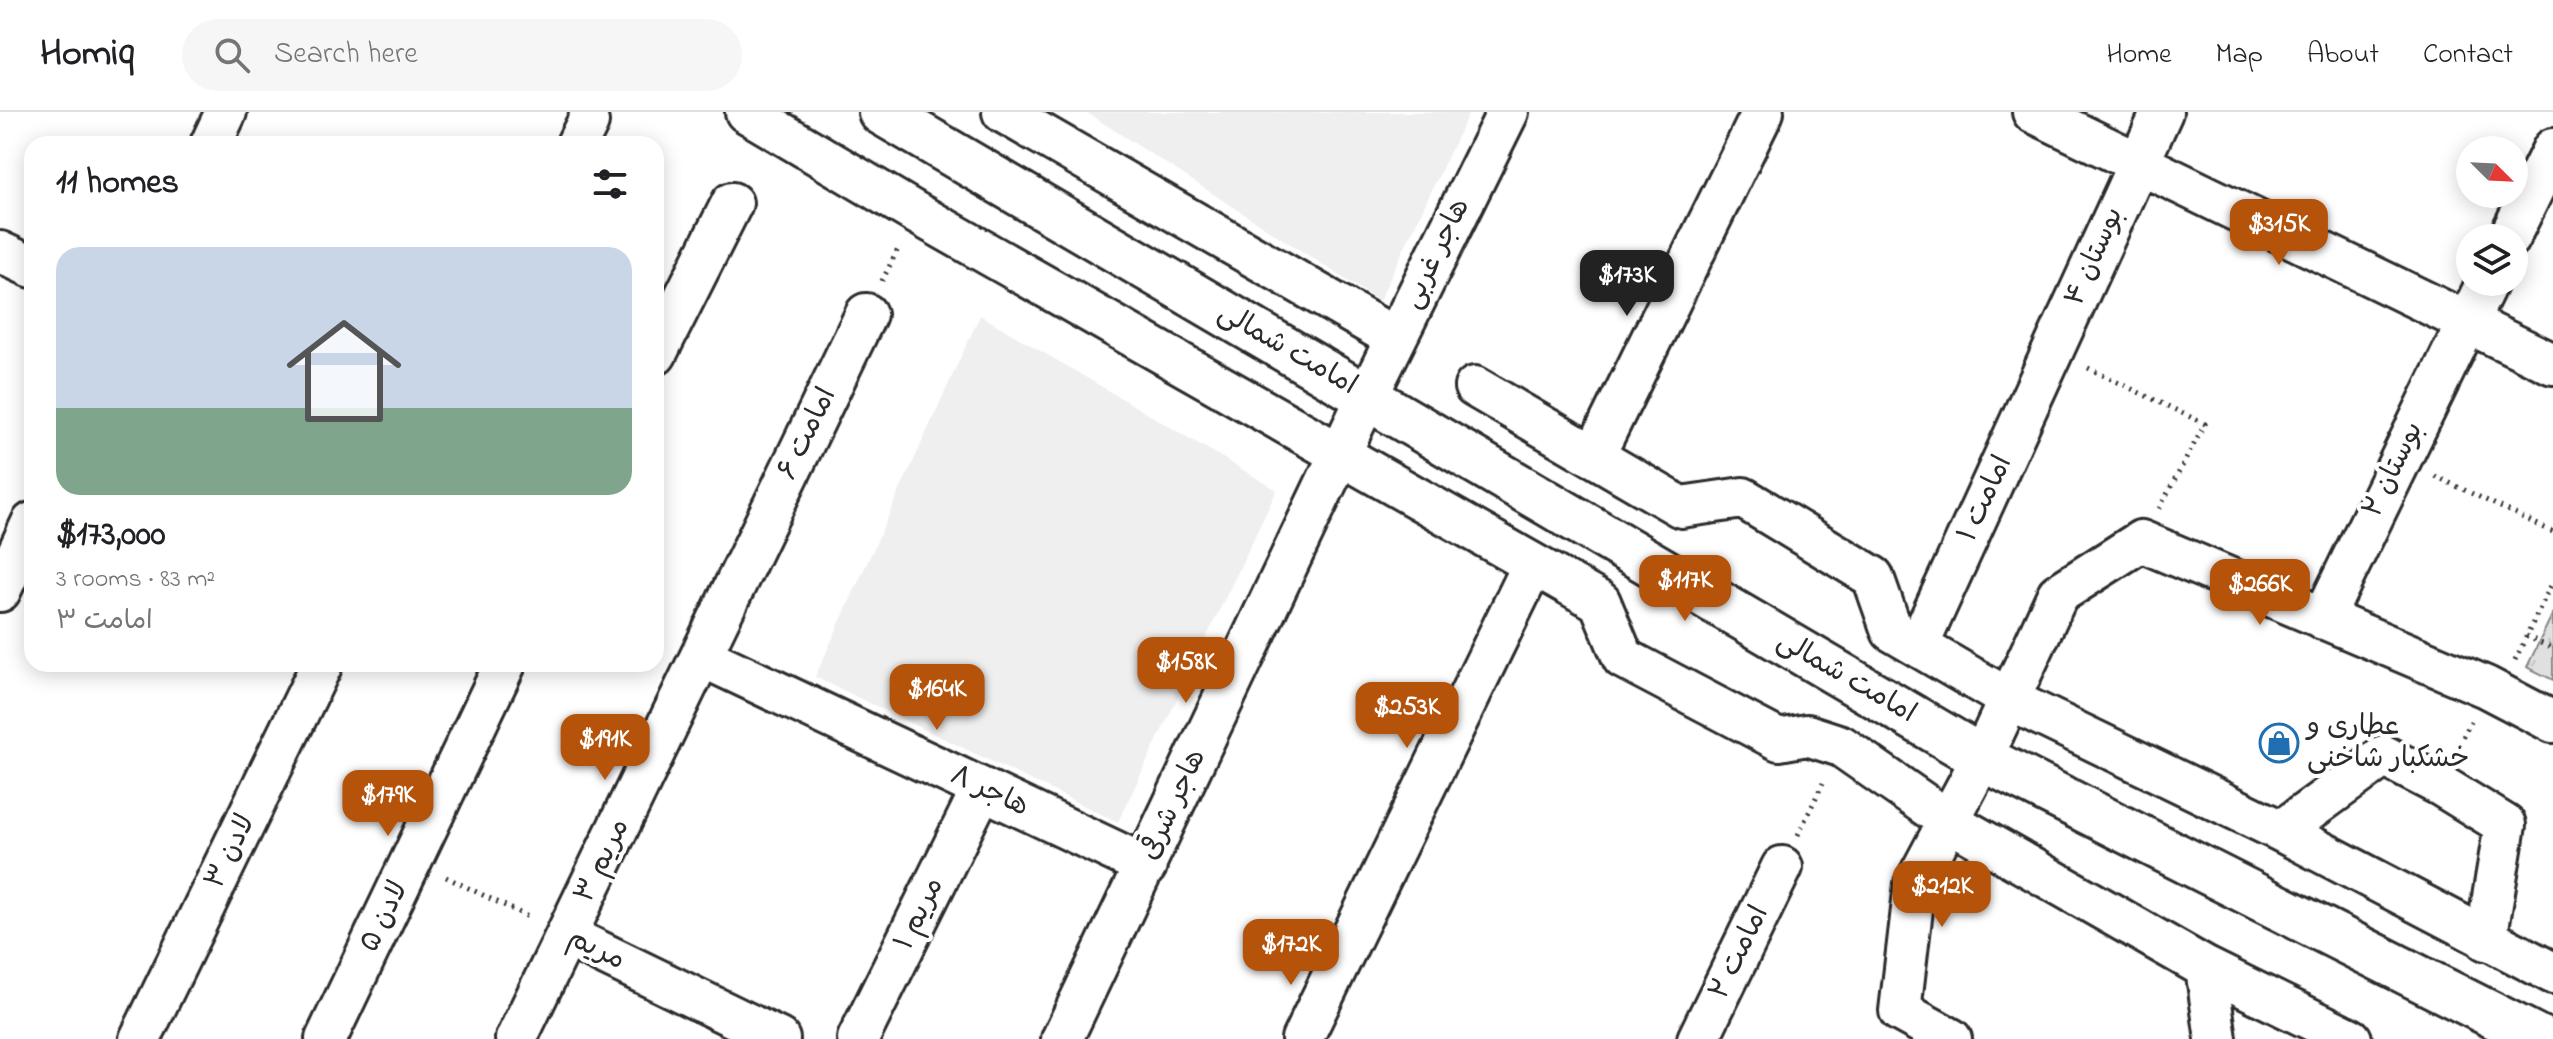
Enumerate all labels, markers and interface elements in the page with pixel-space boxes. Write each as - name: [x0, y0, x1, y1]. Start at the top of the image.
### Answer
- search box: [182, 19, 742, 91]
- text: Homiq: [40, 27, 134, 83]
- icon: search: [210, 33, 254, 77]
- text: Search here: [274, 33, 418, 77]
- text: Home: [2106, 35, 2172, 76]
- text: Map: [2216, 35, 2263, 76]
- text: About: [2307, 35, 2379, 76]
- text: Contact: [2423, 35, 2513, 76]
- north arrow: [2456, 136, 2528, 208]
- map controls: [2456, 136, 2528, 296]
- text: 11 homes: [56, 159, 179, 209]
- icon: filters: [588, 162, 632, 206]
- street label: هاجر غربی: [1393, 192, 1481, 316]
- pin: $315K: [2223, 199, 2335, 267]
- street label: بوستان ۴: [2055, 201, 2135, 313]
- text: $315K: [2248, 206, 2310, 244]
- button: layers: [2456, 224, 2528, 296]
- pin: $173K: [1571, 250, 1683, 318]
- text: $173K: [1598, 257, 1656, 295]
- street label: امامت شمالی: [1210, 294, 1364, 406]
- icon: home: [272, 299, 416, 443]
- street label: امامت ۶: [768, 381, 848, 487]
- street label: بوستان ۲: [2353, 415, 2435, 525]
- street label: امامت ۱: [1948, 449, 2024, 549]
- text: $173,000: [56, 511, 165, 561]
- pin: $117K: [1629, 555, 1741, 623]
- pin: $266K: [2204, 559, 2316, 627]
- text: 3 rooms · 83 m²: [56, 561, 215, 599]
- text: $117K: [1657, 562, 1713, 600]
- text: $266K: [2228, 566, 2292, 604]
- text: امامت ۳: [56, 603, 153, 641]
- street label: امامت شمالی: [1769, 622, 1923, 734]
- pin: $158K: [1130, 637, 1242, 705]
- text: $158K: [1155, 644, 1217, 682]
- pin: $164K: [881, 664, 993, 732]
- text: $164K: [908, 671, 966, 709]
- pin: $253K: [1351, 682, 1463, 750]
- text: $253K: [1374, 689, 1440, 727]
- place label: عطاری و خشکبار شاخنی: [2305, 707, 2469, 780]
- pin: $191K: [549, 714, 661, 782]
- text: $191K: [579, 721, 631, 759]
- shop icon: عطاری و خشکبار شاخنی: [2258, 722, 2300, 764]
- street label: هاجر شرقی: [1130, 743, 1218, 867]
- street label: هاجر ۸: [943, 756, 1035, 828]
- pin: $179K: [332, 770, 444, 838]
- text: $179K: [360, 777, 416, 815]
- street label: لادن ۳: [195, 808, 267, 896]
- street label: مریم ۳: [565, 812, 641, 910]
- pin: $212K: [1886, 861, 1998, 929]
- text: $212K: [1911, 868, 1973, 906]
- street label: مریم ۱: [885, 871, 955, 957]
- street label: لادن ۵: [350, 874, 420, 960]
- street label: امامت ۲: [1700, 899, 1780, 1007]
- street label: مریم: [560, 919, 632, 981]
- pin: $172K: [1235, 919, 1347, 987]
- text: $172K: [1261, 926, 1321, 964]

